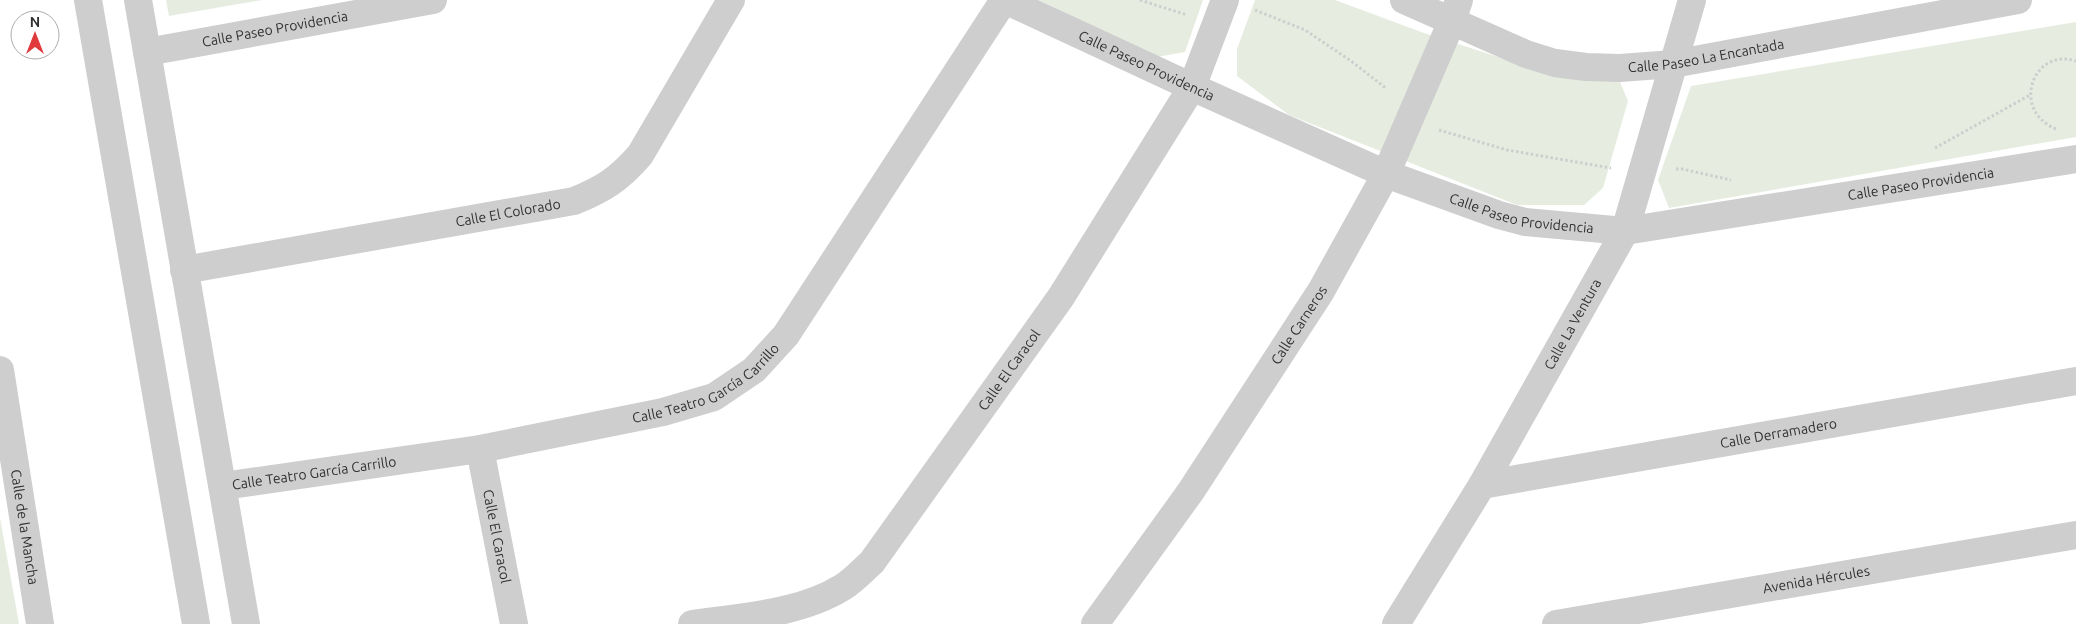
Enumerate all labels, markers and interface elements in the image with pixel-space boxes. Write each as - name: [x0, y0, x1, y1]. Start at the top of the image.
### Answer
- street label: Calle Paseo Providencia: [201, 8, 349, 50]
- north arrow: [10, 10, 60, 60]
- text: N: [30, 14, 40, 30]
- street label: Calle Paseo Providencia: [1076, 27, 1217, 104]
- street label: Calle Paseo La Encantada: [1627, 36, 1785, 75]
- street label: Calle Paseo Providencia: [1847, 164, 1995, 203]
- street label: Calle Paseo Providencia: [1447, 190, 1594, 236]
- street label: Calle El Colorado: [454, 196, 562, 230]
- street label: Calle La Ventura: [1541, 276, 1604, 372]
- street label: Calle Carneros: [1268, 283, 1330, 367]
- street label: Calle El Caracol: [975, 326, 1043, 413]
- street label: Calle Teatro García Carrillo: [631, 340, 782, 426]
- street label: Calle Derramadero: [1719, 415, 1838, 451]
- street label: Calle Teatro García Carrillo: [231, 453, 397, 493]
- street label: Calle de la Mancha: [8, 468, 42, 586]
- street label: Calle El Caracol: [480, 488, 514, 585]
- street label: Avenida Hércules: [1761, 562, 1871, 596]

